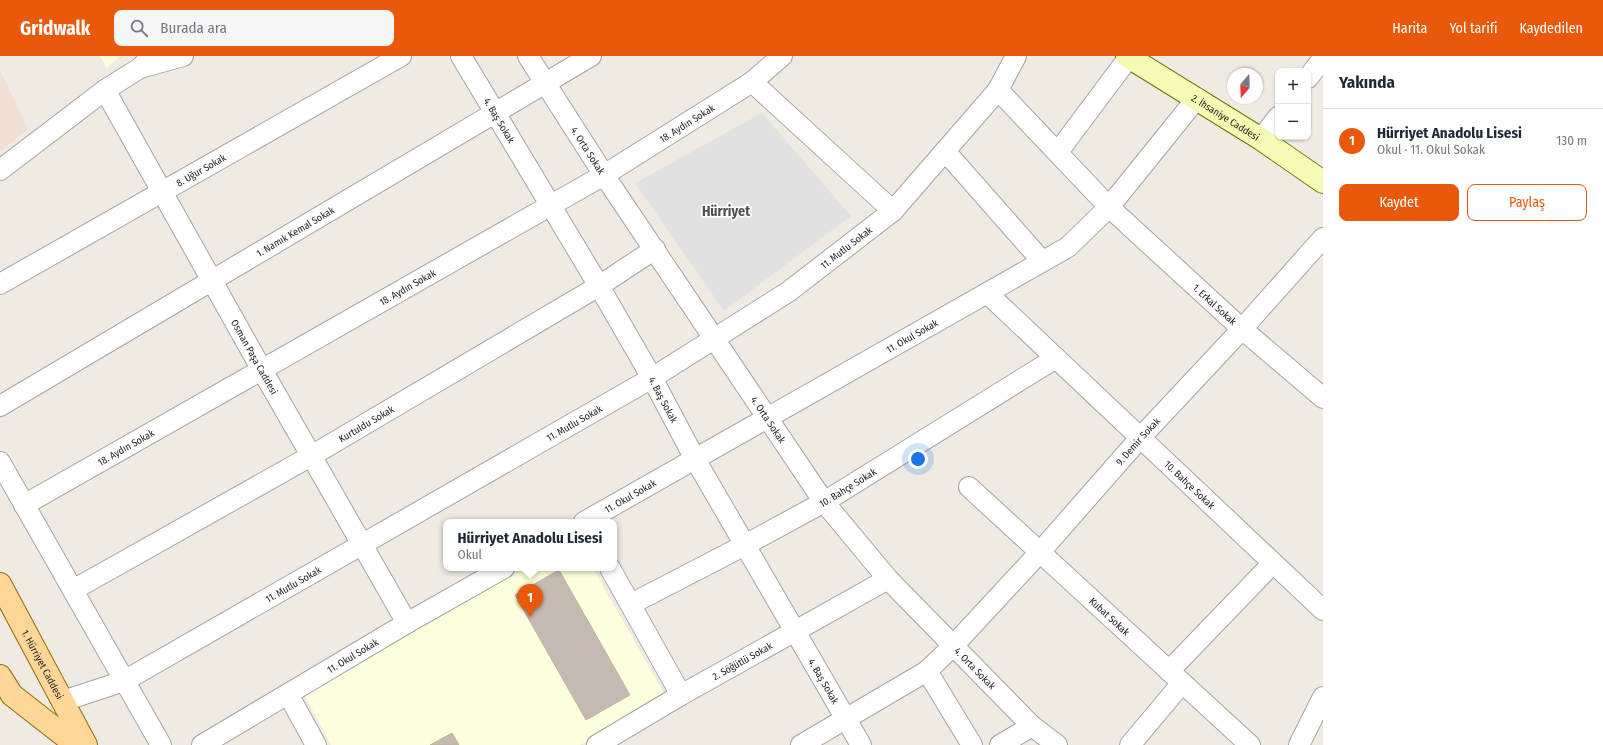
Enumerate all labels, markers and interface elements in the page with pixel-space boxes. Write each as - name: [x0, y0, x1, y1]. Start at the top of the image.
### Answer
- search box: [114, 10, 394, 46]
- text: Gridwalk: [20, 17, 90, 40]
- icon: search: [128, 17, 150, 39]
- text: Burada ara: [160, 19, 227, 37]
- text: Harita: [1392, 20, 1427, 37]
- text: Yol tarifi: [1449, 20, 1497, 37]
- text: Kaydedilen: [1519, 20, 1583, 37]
- north arrow: [1227, 68, 1263, 104]
- map controls: [1275, 68, 1311, 140]
- button: +: [1275, 68, 1311, 104]
- text: Yakında: [1339, 72, 1395, 93]
- street label: 2. İhsaniye Caddesi: [1189, 92, 1262, 144]
- street label: 4. Baş Sokak: [481, 96, 517, 146]
- street label: 18. Aydın Sokak: [657, 102, 717, 146]
- button: −: [1275, 104, 1311, 140]
- text: Hürriyet Anadolu Lisesi: [1377, 124, 1522, 142]
- street label: 4. Orta Sokak: [568, 125, 607, 177]
- text: 1: [1349, 133, 1355, 148]
- text: 130 m: [1556, 133, 1587, 148]
- text: Okul · 11. Okul Sokak: [1377, 142, 1485, 157]
- street label: 8. Uğur Sokak: [174, 152, 229, 190]
- button: Kaydet: [1339, 184, 1459, 221]
- button: Paylaş: [1467, 184, 1587, 221]
- district label: Hürriyet: [702, 203, 751, 220]
- street label: 1. Namık Kemal Sokak: [254, 204, 337, 260]
- street label: 11. Mutlu Sokak: [818, 224, 875, 272]
- street label: 18. Aydın Sokak: [377, 267, 438, 309]
- street label: 1. Erkal Sokak: [1190, 282, 1239, 328]
- street label: 11. Okul Sokak: [884, 317, 941, 356]
- street label: Osman Paşa Caddesi: [228, 318, 281, 397]
- street label: 4. Baş Sokak: [645, 375, 680, 426]
- street label: 4. Orta Sokak: [748, 394, 788, 446]
- street label: Kurtuldu Sokak: [337, 403, 397, 445]
- street label: 11. Mutlu Sokak: [544, 403, 605, 444]
- street label: 9. Demir Sokak: [1114, 415, 1163, 468]
- street label: 18. Aydın Sokak: [96, 427, 157, 469]
- your location: [908, 449, 928, 469]
- street label: 10. Bahçe Sokak: [1161, 459, 1217, 512]
- street label: 10. Bahçe Sokak: [817, 466, 879, 510]
- street label: 11. Okul Sokak: [603, 477, 659, 516]
- popup: [443, 519, 617, 571]
- text: Hürriyet Anadolu Lisesi: [458, 529, 602, 547]
- text: Okul: [458, 547, 482, 562]
- street label: 11. Mutlu Sokak: [263, 564, 324, 606]
- pin: 1: [517, 584, 543, 617]
- street label: Kubat Sokak: [1086, 595, 1132, 639]
- street label: 1. Hürriyet Caddesi: [19, 628, 66, 701]
- street label: 11. Okul Sokak: [325, 636, 381, 676]
- street label: 2. Söğütlü Sokak: [711, 640, 775, 683]
- street label: 4. Orta Sokak: [951, 645, 998, 692]
- street label: 4. Baş Sokak: [805, 657, 841, 707]

